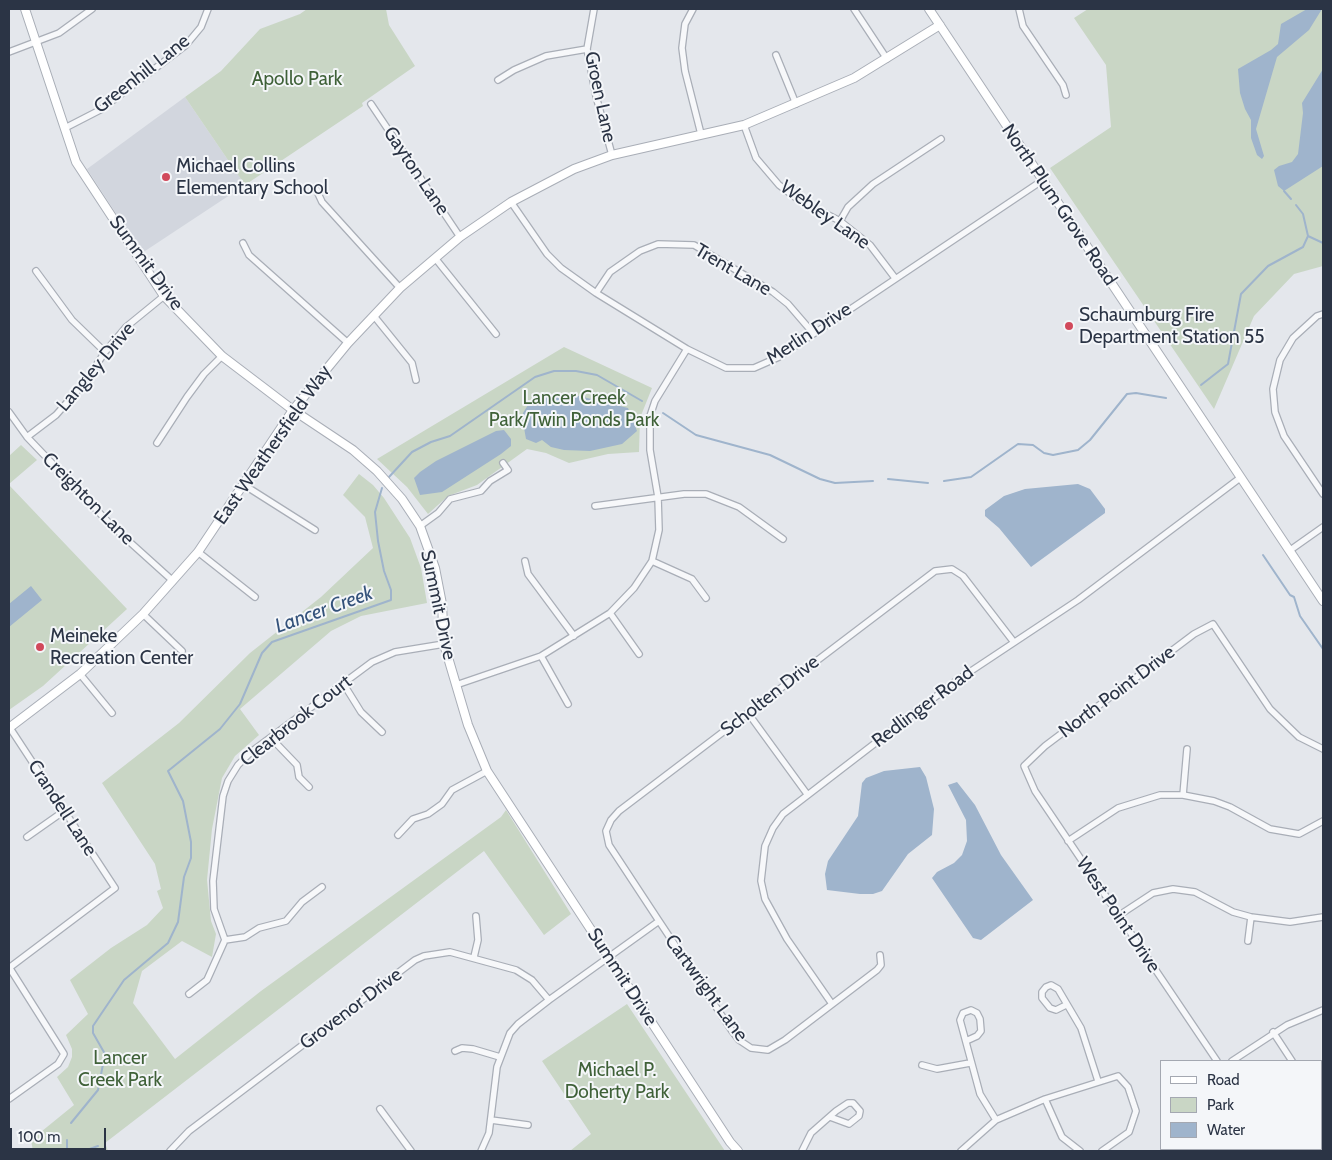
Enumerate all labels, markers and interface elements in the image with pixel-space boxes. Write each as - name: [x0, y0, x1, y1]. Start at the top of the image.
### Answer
- street label: Greenhill Lane: [90, 30, 194, 118]
- street label: Groen Lane: [579, 49, 621, 145]
- park label: Apollo Park: [252, 68, 342, 90]
- street label: North Plum Grove Road: [996, 120, 1122, 290]
- street label: Gayton Lane: [378, 122, 454, 220]
- place label: Michael Collins Elementary School: [176, 155, 328, 199]
- marker: Michael Collins Elementary School: [160, 171, 172, 183]
- street label: Webley Lane: [776, 176, 874, 254]
- street label: Summit Drive: [104, 211, 188, 315]
- street label: Trent Lane: [691, 239, 775, 301]
- street label: Merlin Drive: [762, 298, 856, 370]
- place label: Schaumburg Fire Department Station 55: [1079, 304, 1265, 348]
- street label: Langley Drive: [52, 318, 140, 416]
- marker: Schaumburg Fire Department Station 55: [1063, 320, 1075, 332]
- street label: East Weathersfield Way: [209, 361, 337, 529]
- park label: Lancer Creek Park/Twin Ponds Park: [489, 387, 659, 431]
- street label: Creighton Lane: [37, 448, 139, 550]
- street label: Summit Drive: [415, 548, 461, 662]
- water label: Lancer Creek: [272, 581, 376, 639]
- place label: Meineke Recreation Center: [50, 625, 193, 669]
- marker: Meineke Recreation Center: [34, 641, 46, 653]
- street label: North Point Drive: [1054, 641, 1180, 743]
- street label: Scholten Drive: [716, 651, 824, 741]
- street label: Redlinger Road: [868, 661, 978, 753]
- street label: Clearbrook Court: [236, 670, 356, 772]
- street label: Crandell Lane: [23, 756, 101, 860]
- street label: West Point Drive: [1071, 853, 1165, 977]
- street label: Summit Drive: [582, 924, 662, 1030]
- street label: Cartwright Lane: [660, 930, 752, 1046]
- street label: Grovenor Drive: [296, 963, 406, 1055]
- park label: Lancer Creek Park: [78, 1047, 162, 1091]
- park label: Michael P. Doherty Park: [565, 1059, 669, 1103]
- legend: [1160, 1060, 1322, 1150]
- text: Road: [1207, 1071, 1240, 1089]
- text: Park: [1207, 1096, 1234, 1114]
- scale bar: [12, 1118, 109, 1150]
- text: Water: [1207, 1121, 1245, 1139]
- text: 100 m: [18, 1128, 60, 1146]

